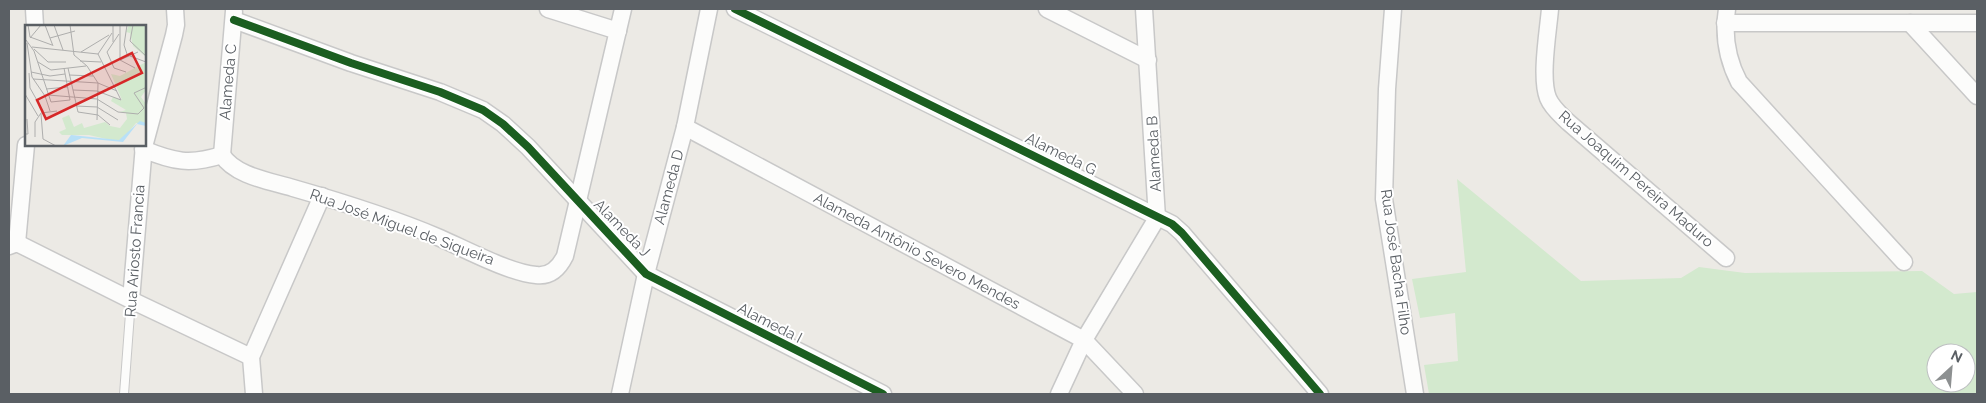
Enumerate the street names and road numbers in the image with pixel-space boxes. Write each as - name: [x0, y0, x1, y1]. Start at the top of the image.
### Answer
- street label: Alameda C: [216, 43, 240, 121]
- street label: Rua Joaquim Pereira Maduro: [1555, 107, 1717, 251]
- street label: Alameda B: [1143, 115, 1165, 193]
- street label: Alameda G: [1022, 129, 1100, 179]
- street label: Alameda D: [650, 147, 688, 227]
- street label: Rua Ariosto Francia: [121, 184, 149, 318]
- street label: Rua José Miguel de Siqueira: [307, 185, 497, 269]
- street label: Rua José Bacha Filho: [1377, 188, 1415, 336]
- street label: Alameda Antônio Severo Mendes: [811, 189, 1023, 313]
- street label: Alameda J: [590, 195, 654, 261]
- street label: Alameda I: [735, 299, 805, 347]

